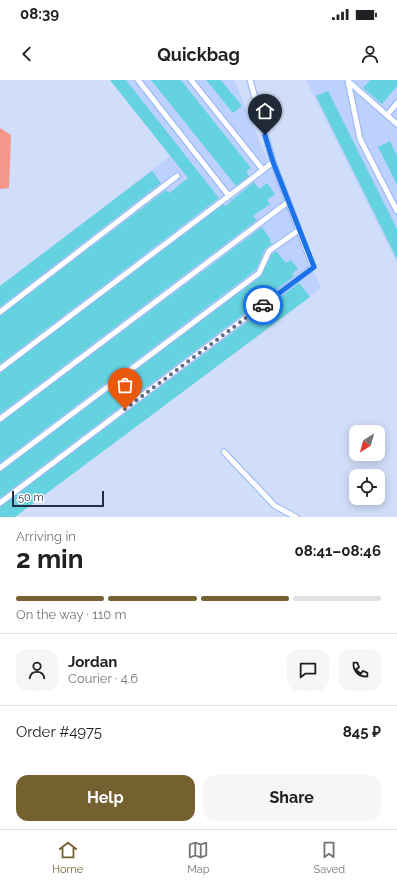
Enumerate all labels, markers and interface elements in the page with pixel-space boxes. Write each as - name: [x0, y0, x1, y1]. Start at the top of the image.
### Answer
- text: 08:39: [20, 5, 59, 23]
- icon: back: [16, 43, 38, 65]
- icon: person: [359, 43, 381, 65]
- text: Quickbag: [157, 44, 240, 65]
- pin: [248, 94, 282, 135]
- icon: home: [254, 100, 276, 122]
- courier: [243, 285, 283, 325]
- icon: car: [252, 294, 274, 316]
- pin: [108, 368, 142, 409]
- icon: bag: [114, 374, 136, 396]
- north arrow: [349, 425, 385, 461]
- map controls: [349, 425, 385, 505]
- button: locate: [349, 469, 385, 505]
- scale bar: [12, 489, 104, 508]
- text: 50 m: [18, 491, 44, 504]
- text: Arriving in: [16, 529, 76, 544]
- text: 08:41–08:46: [294, 542, 381, 560]
- text: 2 min: [16, 544, 83, 574]
- text: On the way · 110 m: [16, 607, 127, 622]
- button: person: [16, 649, 58, 691]
- button: chat: [287, 649, 329, 691]
- button: phone: [339, 649, 381, 691]
- text: Jordan: [68, 653, 117, 671]
- text: Courier · 4.6: [68, 671, 138, 686]
- text: Order #4975: [16, 723, 102, 741]
- text: 845 ₽: [343, 723, 381, 741]
- button: Help: [16, 775, 195, 821]
- button: Share: [203, 775, 381, 821]
- tab: Home: [52, 839, 83, 876]
- tab: Map: [187, 839, 210, 876]
- tab: Saved: [314, 839, 345, 876]

